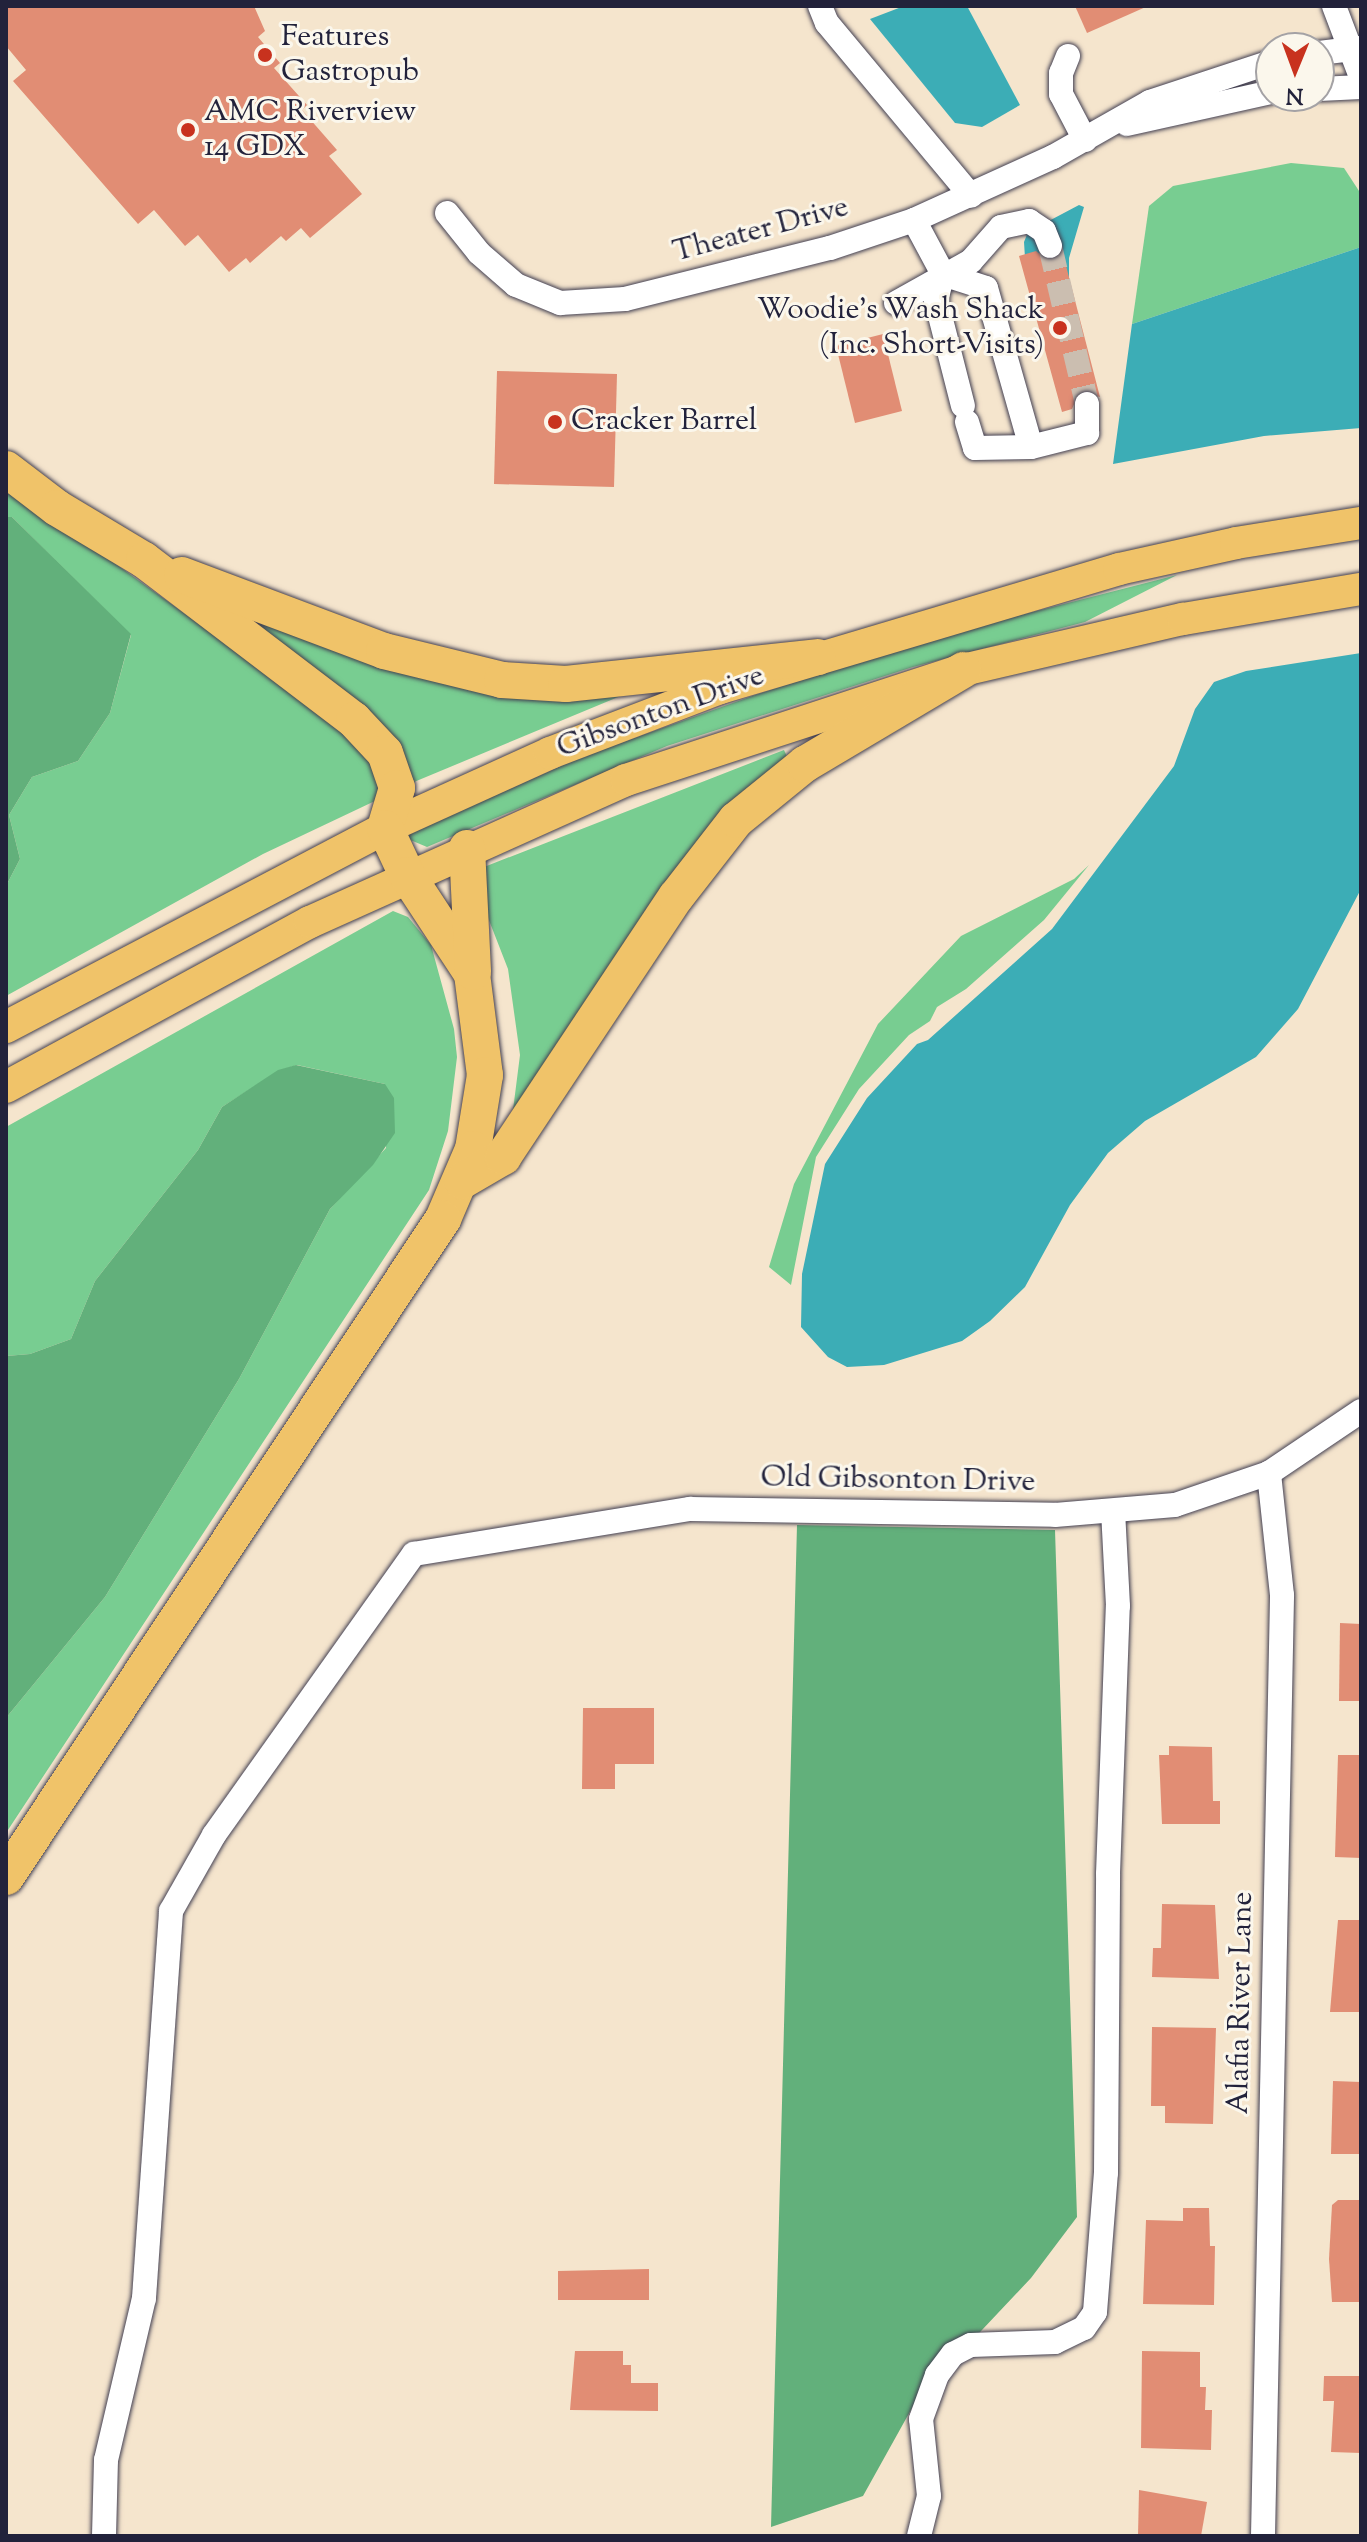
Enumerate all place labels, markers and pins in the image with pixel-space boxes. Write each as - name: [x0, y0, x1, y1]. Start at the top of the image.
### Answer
- place label: Features Gastropub: [281, 20, 419, 90]
- marker: Features Gastropub: [256, 46, 274, 64]
- place label: AMC Riverview 14 GDX: [204, 95, 416, 166]
- marker: AMC Riverview 14 GDX: [179, 121, 197, 139]
- place label: Woodie's Wash Shack (Inc. Short-Visits): [757, 293, 1044, 364]
- marker: Woodie's Wash Shack (Inc. Short-Visits): [1051, 319, 1069, 337]
- place label: Cracker Barrel: [571, 404, 757, 440]
- marker: Cracker Barrel: [546, 413, 564, 431]

